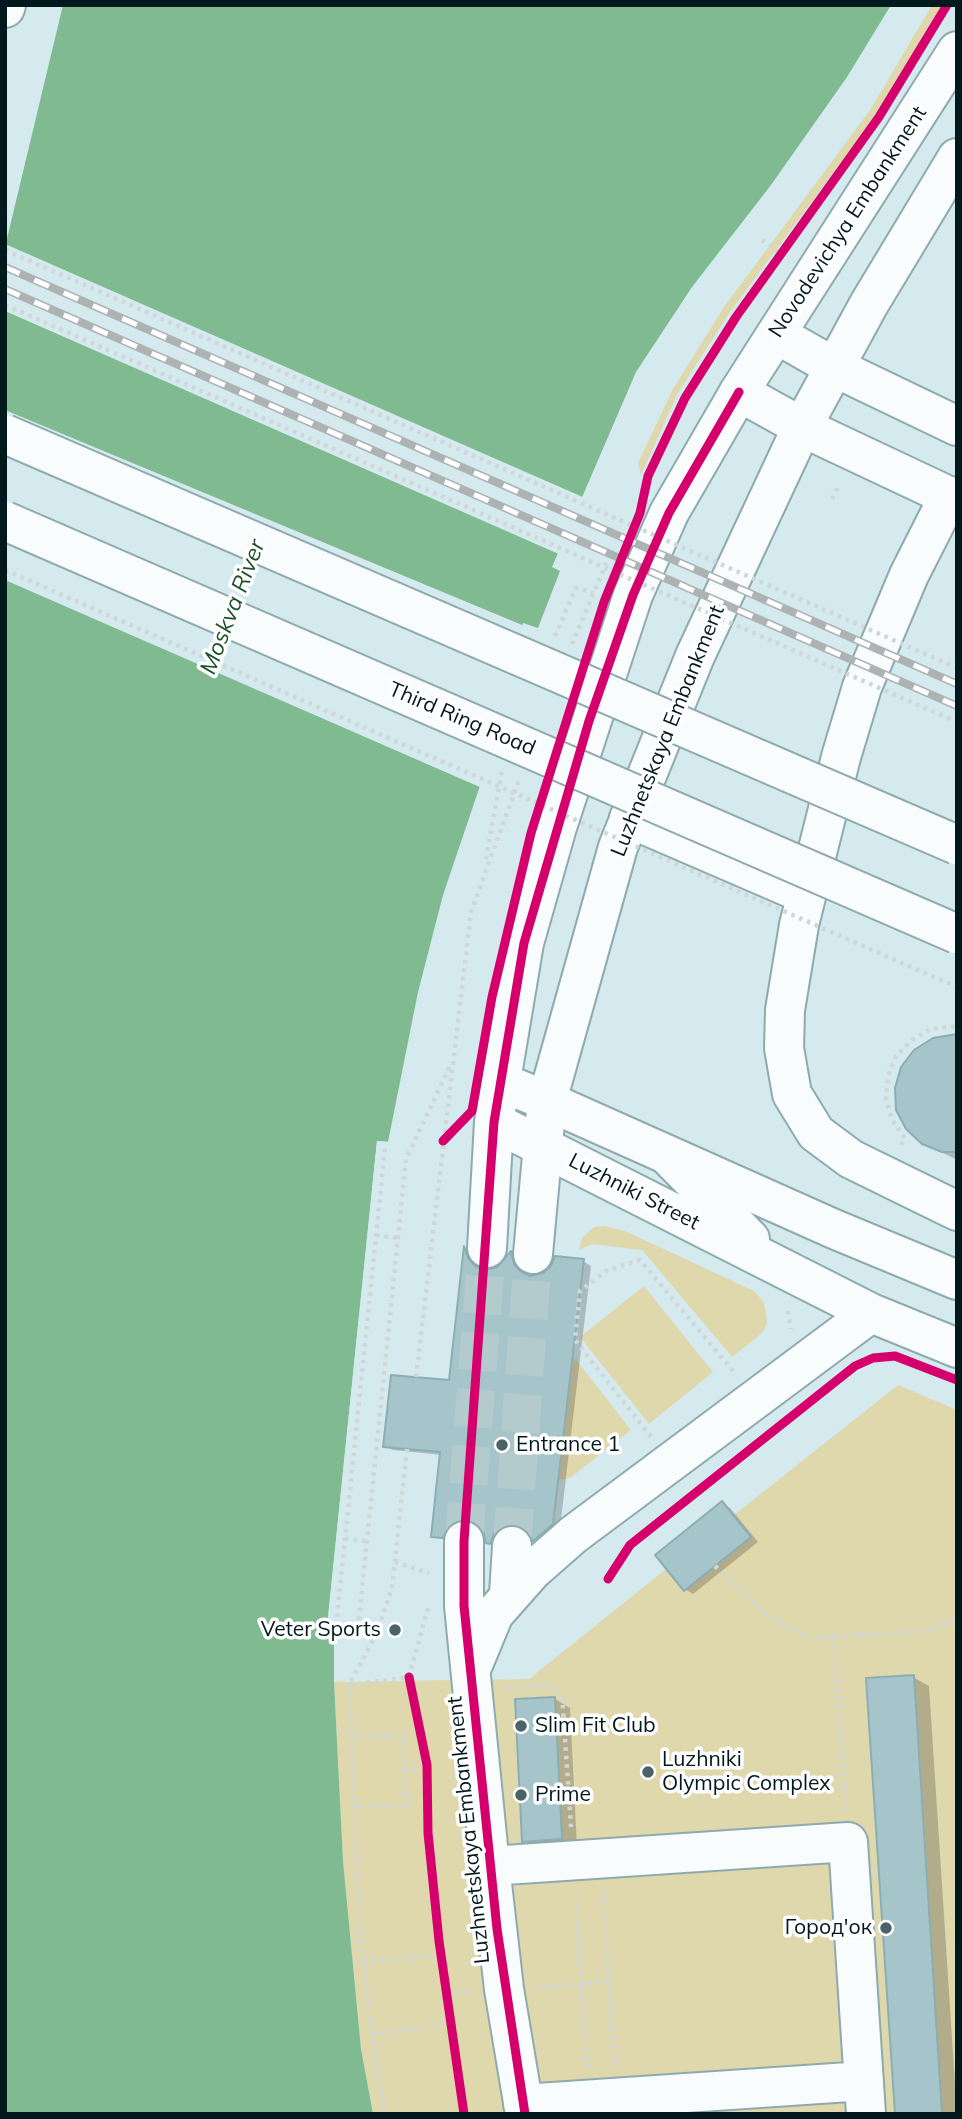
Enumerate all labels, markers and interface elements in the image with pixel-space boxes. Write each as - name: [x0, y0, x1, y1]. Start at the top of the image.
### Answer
- street label: Novodevichya Embankment: [764, 102, 932, 342]
- water label: Moskva River: [195, 536, 271, 678]
- street label: Luzhnetskaya Embankment: [606, 602, 730, 860]
- street label: Third Ring Road: [385, 677, 539, 761]
- street label: Luzhniki Street: [564, 1148, 704, 1236]
- place label: Entrance 1: [516, 1432, 620, 1458]
- marker: Entrance 1: [494, 1437, 510, 1453]
- place label: Veter Sports: [261, 1617, 381, 1643]
- marker: Veter Sports: [387, 1622, 403, 1638]
- street label: Luzhnetskaya Embankment: [442, 1695, 496, 1965]
- place label: Slim Fit Club: [535, 1713, 656, 1739]
- marker: Slim Fit Club: [513, 1718, 529, 1734]
- place label: Luzhniki Olympic Complex: [662, 1747, 831, 1797]
- marker: Luzhniki Olympic Complex: [640, 1764, 656, 1780]
- place label: Prime: [535, 1782, 591, 1808]
- marker: Prime: [513, 1787, 529, 1803]
- place label: Город'ок: [785, 1915, 872, 1941]
- marker: Город'ок: [878, 1920, 894, 1936]

